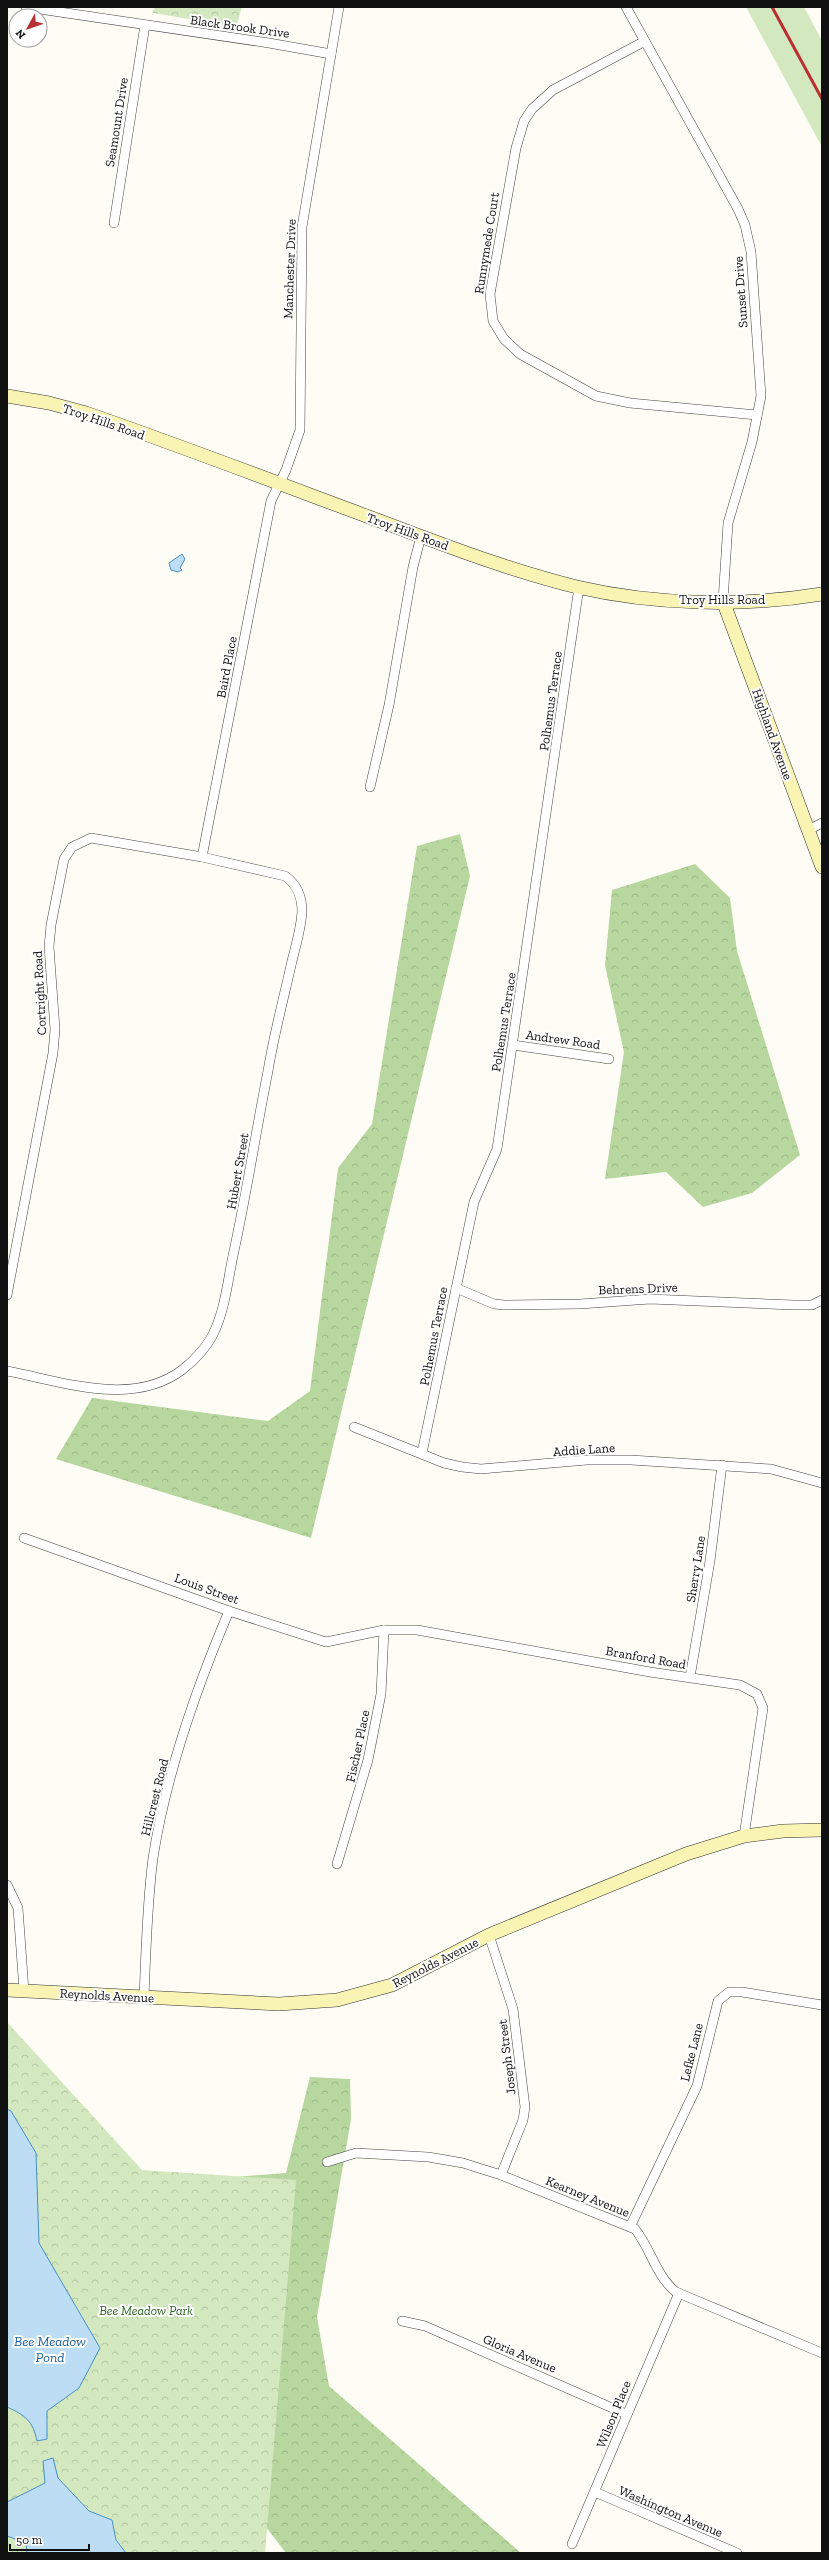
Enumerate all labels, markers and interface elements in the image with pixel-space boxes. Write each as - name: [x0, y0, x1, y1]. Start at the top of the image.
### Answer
- north arrow: [8, 8, 48, 48]
- street label: Black Brook Drive: [189, 12, 291, 41]
- text: N: [13, 26, 28, 41]
- street label: Seamount Drive: [102, 76, 131, 168]
- street label: Runnymede Court: [471, 191, 502, 295]
- street label: Manchester Drive: [280, 219, 299, 319]
- street label: Sunset Drive: [731, 256, 750, 328]
- street label: Troy Hills Road: [61, 400, 147, 443]
- street label: Troy Hills Road: [365, 510, 451, 553]
- street label: Troy Hills Road: [679, 592, 765, 607]
- street label: Baird Place: [213, 635, 240, 699]
- street label: Polhemus Terrace: [536, 650, 565, 752]
- street label: Highland Avenue: [749, 687, 796, 782]
- street label: Cortright Road: [30, 950, 49, 1036]
- street label: Polhemus Terrace: [488, 971, 519, 1073]
- street label: Andrew Road: [525, 1027, 601, 1052]
- street label: Hubert Street: [223, 1132, 252, 1210]
- street label: Behrens Drive: [598, 1280, 678, 1297]
- street label: Polhemus Terrace: [417, 1285, 450, 1387]
- street label: Addie Lane: [553, 1440, 616, 1459]
- street label: Sherry Lane: [683, 1535, 708, 1604]
- street label: Louis Street: [173, 1570, 241, 1607]
- street label: Branford Road: [605, 1643, 687, 1672]
- street label: Fischer Place: [343, 1709, 372, 1784]
- street label: Hillcrest Road: [138, 1757, 171, 1837]
- street label: Reynolds Avenue: [390, 1934, 481, 1991]
- street label: Reynolds Avenue: [59, 1986, 155, 2005]
- street label: Joseph Street: [494, 2018, 519, 2095]
- street label: Lefke Lane: [677, 2021, 706, 2083]
- street label: Kearney Avenue: [544, 2173, 632, 2220]
- park label: Bee Meadow Park: [99, 2303, 193, 2318]
- street label: Gloria Avenue: [481, 2331, 559, 2376]
- water label: Bee Meadow Pond: [14, 2333, 86, 2366]
- street label: Wilson Place: [593, 2378, 634, 2450]
- street label: Washington Avenue: [616, 2483, 725, 2540]
- scale bar: [10, 2526, 89, 2552]
- text: 50 m: [16, 2533, 43, 2547]

